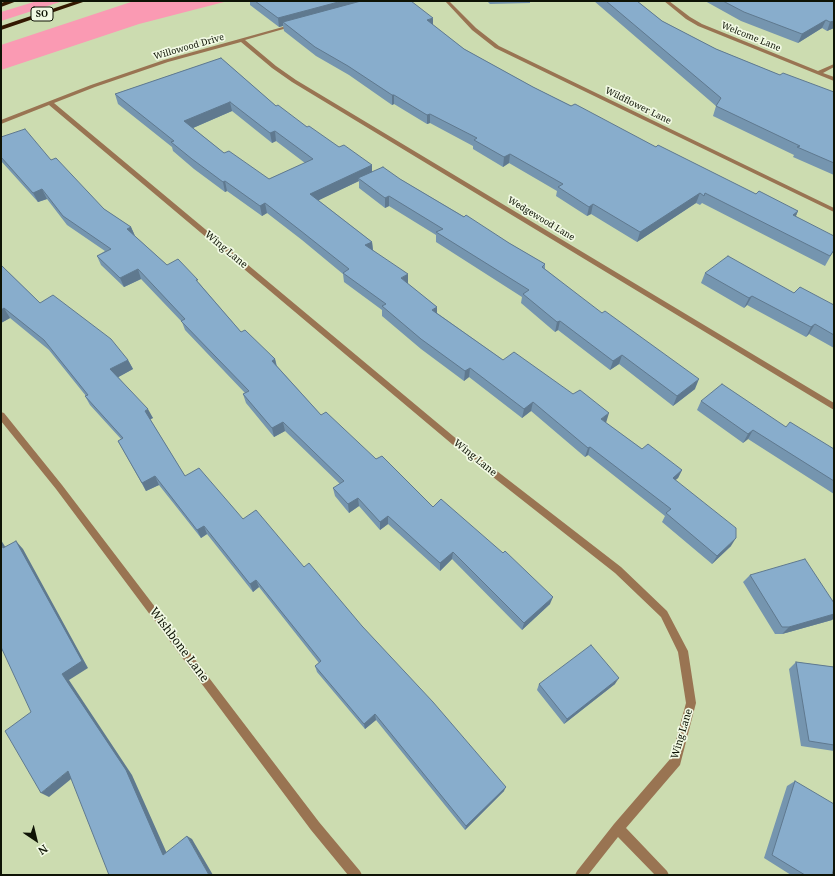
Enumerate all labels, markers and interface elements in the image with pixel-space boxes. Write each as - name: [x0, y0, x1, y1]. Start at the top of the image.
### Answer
- road number: SO: [31, 7, 53, 21]
- street label: Welcome Lane: [720, 20, 782, 54]
- street label: Willowood Drive: [153, 32, 225, 62]
- street label: Wildflower Lane: [603, 85, 673, 127]
- street label: Wedgewood Lane: [506, 195, 576, 243]
- street label: Wing Lane: [202, 229, 250, 271]
- street label: Wing Lane: [451, 437, 499, 479]
- street label: Wishbone Lane: [146, 605, 212, 685]
- street label: Wing Lane: [669, 707, 695, 761]
- north arrow: [16, 820, 56, 860]
- text: N: [35, 842, 51, 859]

